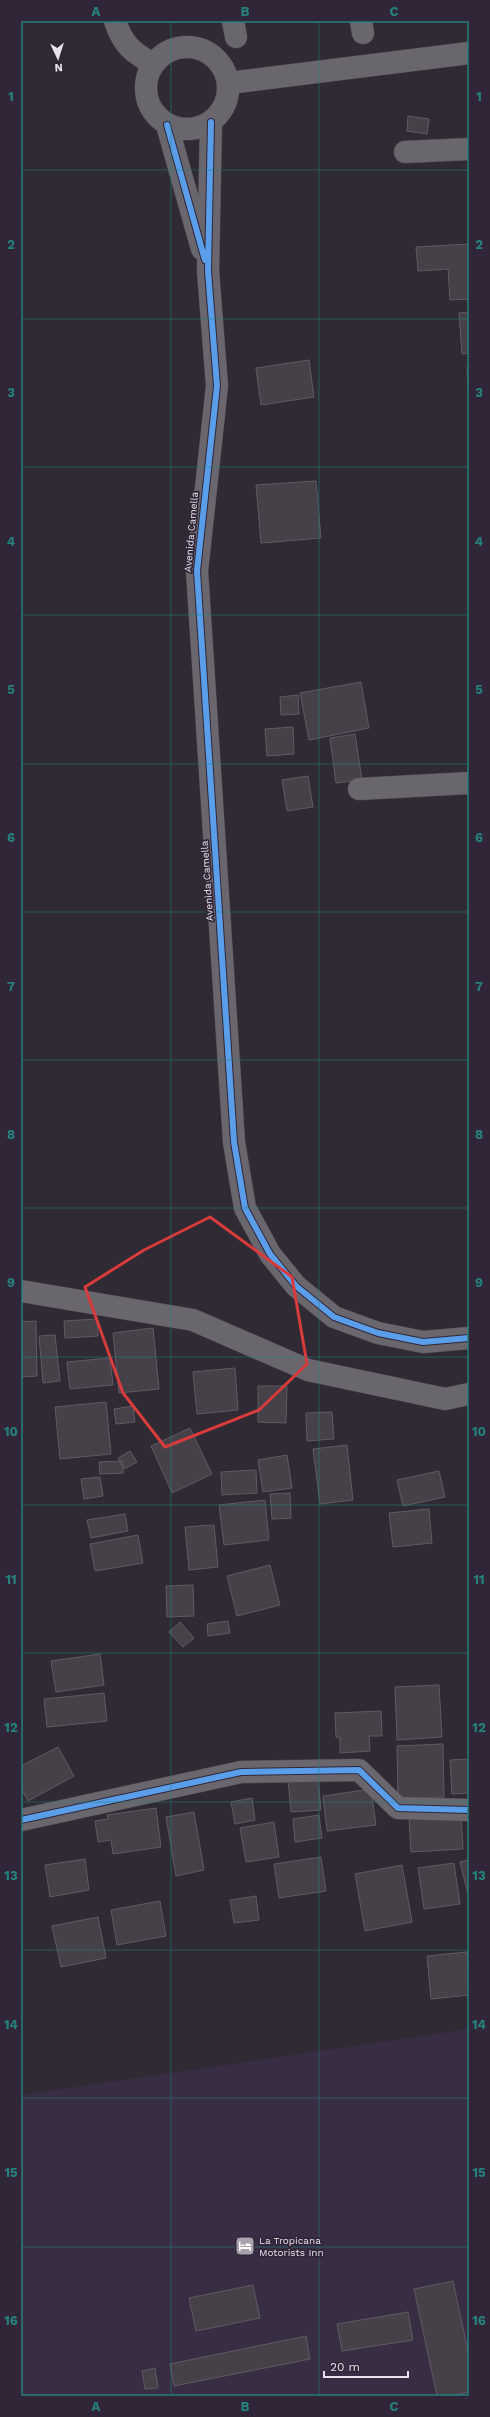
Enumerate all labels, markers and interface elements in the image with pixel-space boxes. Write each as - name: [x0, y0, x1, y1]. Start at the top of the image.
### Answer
- text: A: [92, 4, 101, 19]
- text: B: [241, 4, 250, 19]
- text: C: [390, 4, 399, 19]
- north arrow: [38, 38, 78, 78]
- text: N: [54, 61, 63, 74]
- text: 1: [8, 89, 14, 104]
- text: 1: [476, 89, 482, 104]
- text: 2: [7, 237, 15, 252]
- text: 2: [475, 237, 483, 252]
- text: 3: [7, 385, 15, 400]
- text: 3: [475, 385, 483, 400]
- street label: Avenida Camella: [182, 491, 200, 573]
- text: 4: [7, 534, 16, 549]
- text: 4: [475, 534, 484, 549]
- text: 5: [7, 682, 15, 697]
- text: 5: [475, 682, 483, 697]
- text: 6: [7, 830, 15, 845]
- text: 6: [475, 830, 483, 845]
- street label: Avenida Camella: [199, 840, 215, 922]
- text: 7: [7, 979, 15, 994]
- text: 7: [475, 979, 483, 994]
- text: 8: [7, 1127, 15, 1142]
- text: 8: [475, 1127, 483, 1142]
- text: 9: [7, 1275, 15, 1290]
- text: 9: [475, 1275, 483, 1290]
- text: 10: [4, 1424, 18, 1439]
- text: 10: [472, 1424, 486, 1439]
- text: 11: [5, 1572, 17, 1587]
- text: 11: [473, 1572, 485, 1587]
- text: 12: [4, 1720, 18, 1735]
- text: 12: [472, 1720, 486, 1735]
- text: 13: [4, 1868, 18, 1883]
- text: 13: [472, 1868, 486, 1883]
- text: 14: [4, 2017, 19, 2032]
- text: 14: [472, 2017, 487, 2032]
- text: 15: [4, 2165, 18, 2180]
- text: 15: [472, 2165, 486, 2180]
- hotel icon: La Tropicana Motorists Inn: [234, 2235, 256, 2257]
- place label: La Tropicana Motorists Inn: [259, 2235, 324, 2258]
- text: 16: [4, 2313, 18, 2328]
- text: 16: [472, 2313, 486, 2328]
- scale bar: [324, 2353, 408, 2379]
- text: 20 m: [330, 2360, 360, 2374]
- text: A: [92, 2399, 101, 2414]
- text: B: [241, 2399, 250, 2414]
- text: C: [390, 2399, 399, 2414]

